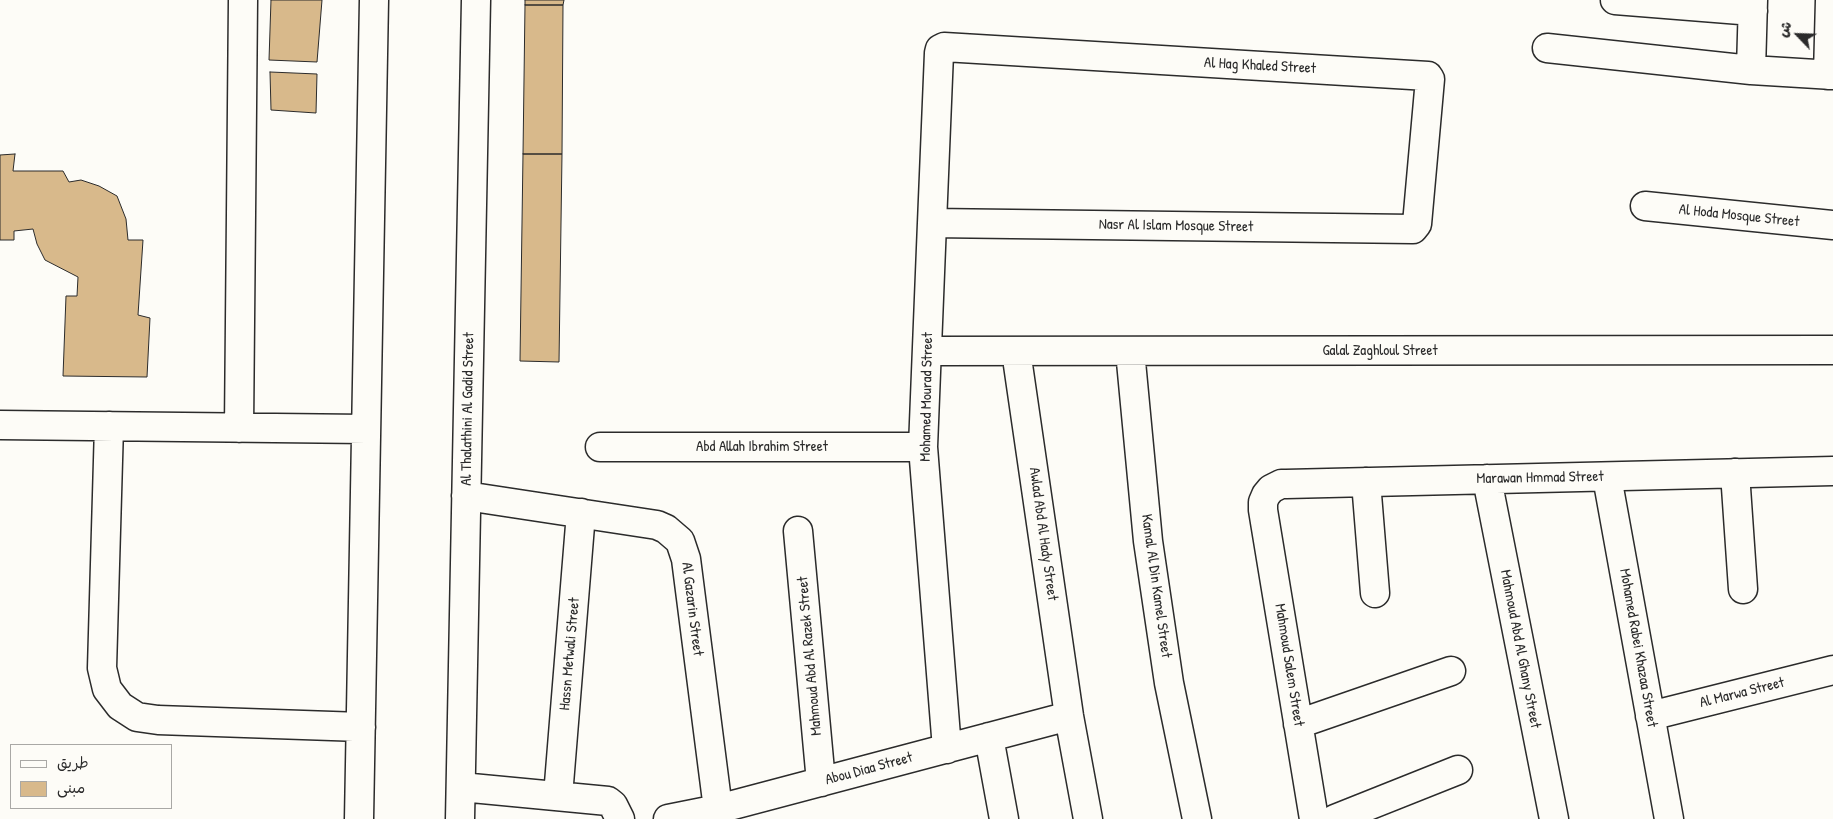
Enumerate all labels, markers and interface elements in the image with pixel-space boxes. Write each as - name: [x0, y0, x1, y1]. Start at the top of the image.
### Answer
- north arrow: [1773, 10, 1823, 60]
- text: ش: [1772, 18, 1796, 40]
- street label: Al Hag Khaled Street: [1204, 54, 1316, 78]
- street label: Al Hoda Mosque Street: [1678, 201, 1800, 231]
- street label: Nasr Al Islam Mosque Street: [1099, 216, 1253, 236]
- street label: Al Thalathini Al Gadid Street: [458, 332, 478, 486]
- street label: Mohamed Mourad Street: [917, 332, 937, 462]
- street label: Galal Zaghloul Street: [1322, 342, 1438, 360]
- street label: Abd Allah Ibrahim Street: [696, 438, 828, 456]
- street label: Awlad Abd Al Hady Street: [1025, 466, 1061, 602]
- street label: Marawan Hmmad Street: [1476, 468, 1604, 488]
- street label: Kamal Al Din Kamel Street: [1137, 513, 1175, 659]
- street label: Al Gazarin Street: [677, 561, 707, 657]
- street label: Mohamed Rabei Khazaa Street: [1615, 567, 1661, 729]
- street label: Mahmoud Abd Al Ghany Street: [1496, 568, 1544, 730]
- street label: Mahmoud Abd Al Razek Street: [794, 576, 826, 736]
- street label: Hassn Metwali Street: [556, 597, 584, 711]
- street label: Mahmoud Salem Street: [1270, 602, 1308, 728]
- street label: Al Marwa Street: [1698, 674, 1786, 712]
- legend: [10, 744, 172, 809]
- street label: Abou Diaa Street: [823, 749, 915, 789]
- text: طريق: [57, 752, 89, 773]
- text: مبنى: [57, 777, 85, 798]

